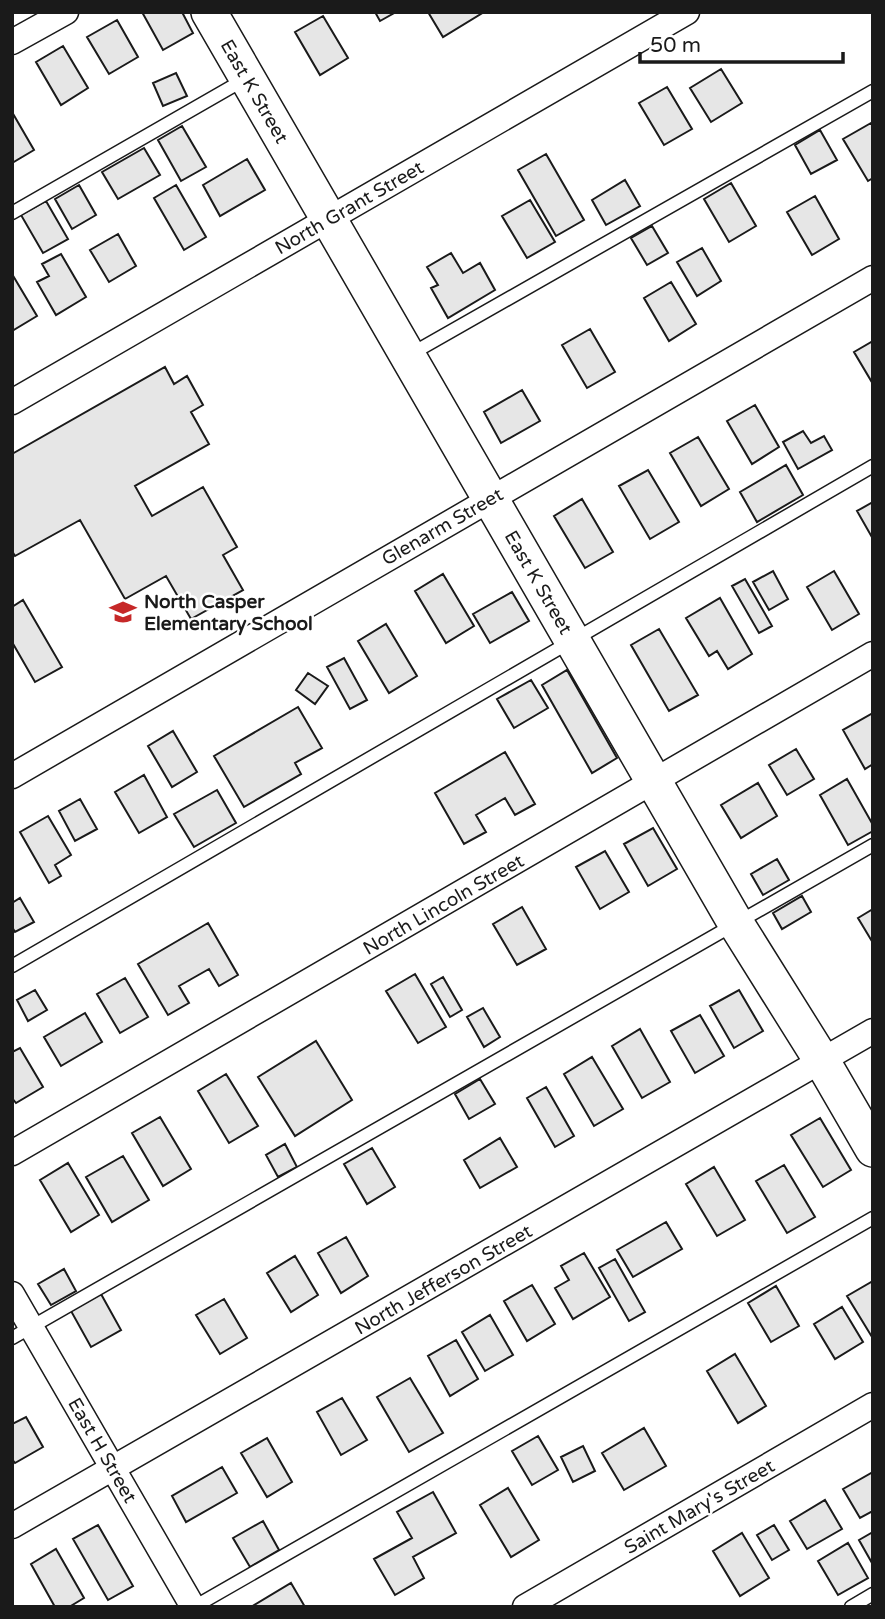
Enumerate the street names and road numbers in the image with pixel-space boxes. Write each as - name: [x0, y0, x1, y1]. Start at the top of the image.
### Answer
- street label: East K Street: [216, 36, 293, 147]
- street label: North Grant Street: [271, 156, 428, 259]
- street label: Glenarm Street: [378, 483, 507, 570]
- street label: East K Street: [500, 527, 577, 638]
- street label: North Lincoln Street: [359, 850, 528, 960]
- street label: North Jefferson Street: [351, 1220, 536, 1340]
- street label: East H Street: [63, 1394, 141, 1507]
- street label: Saint Mary's Street: [620, 1455, 779, 1559]

